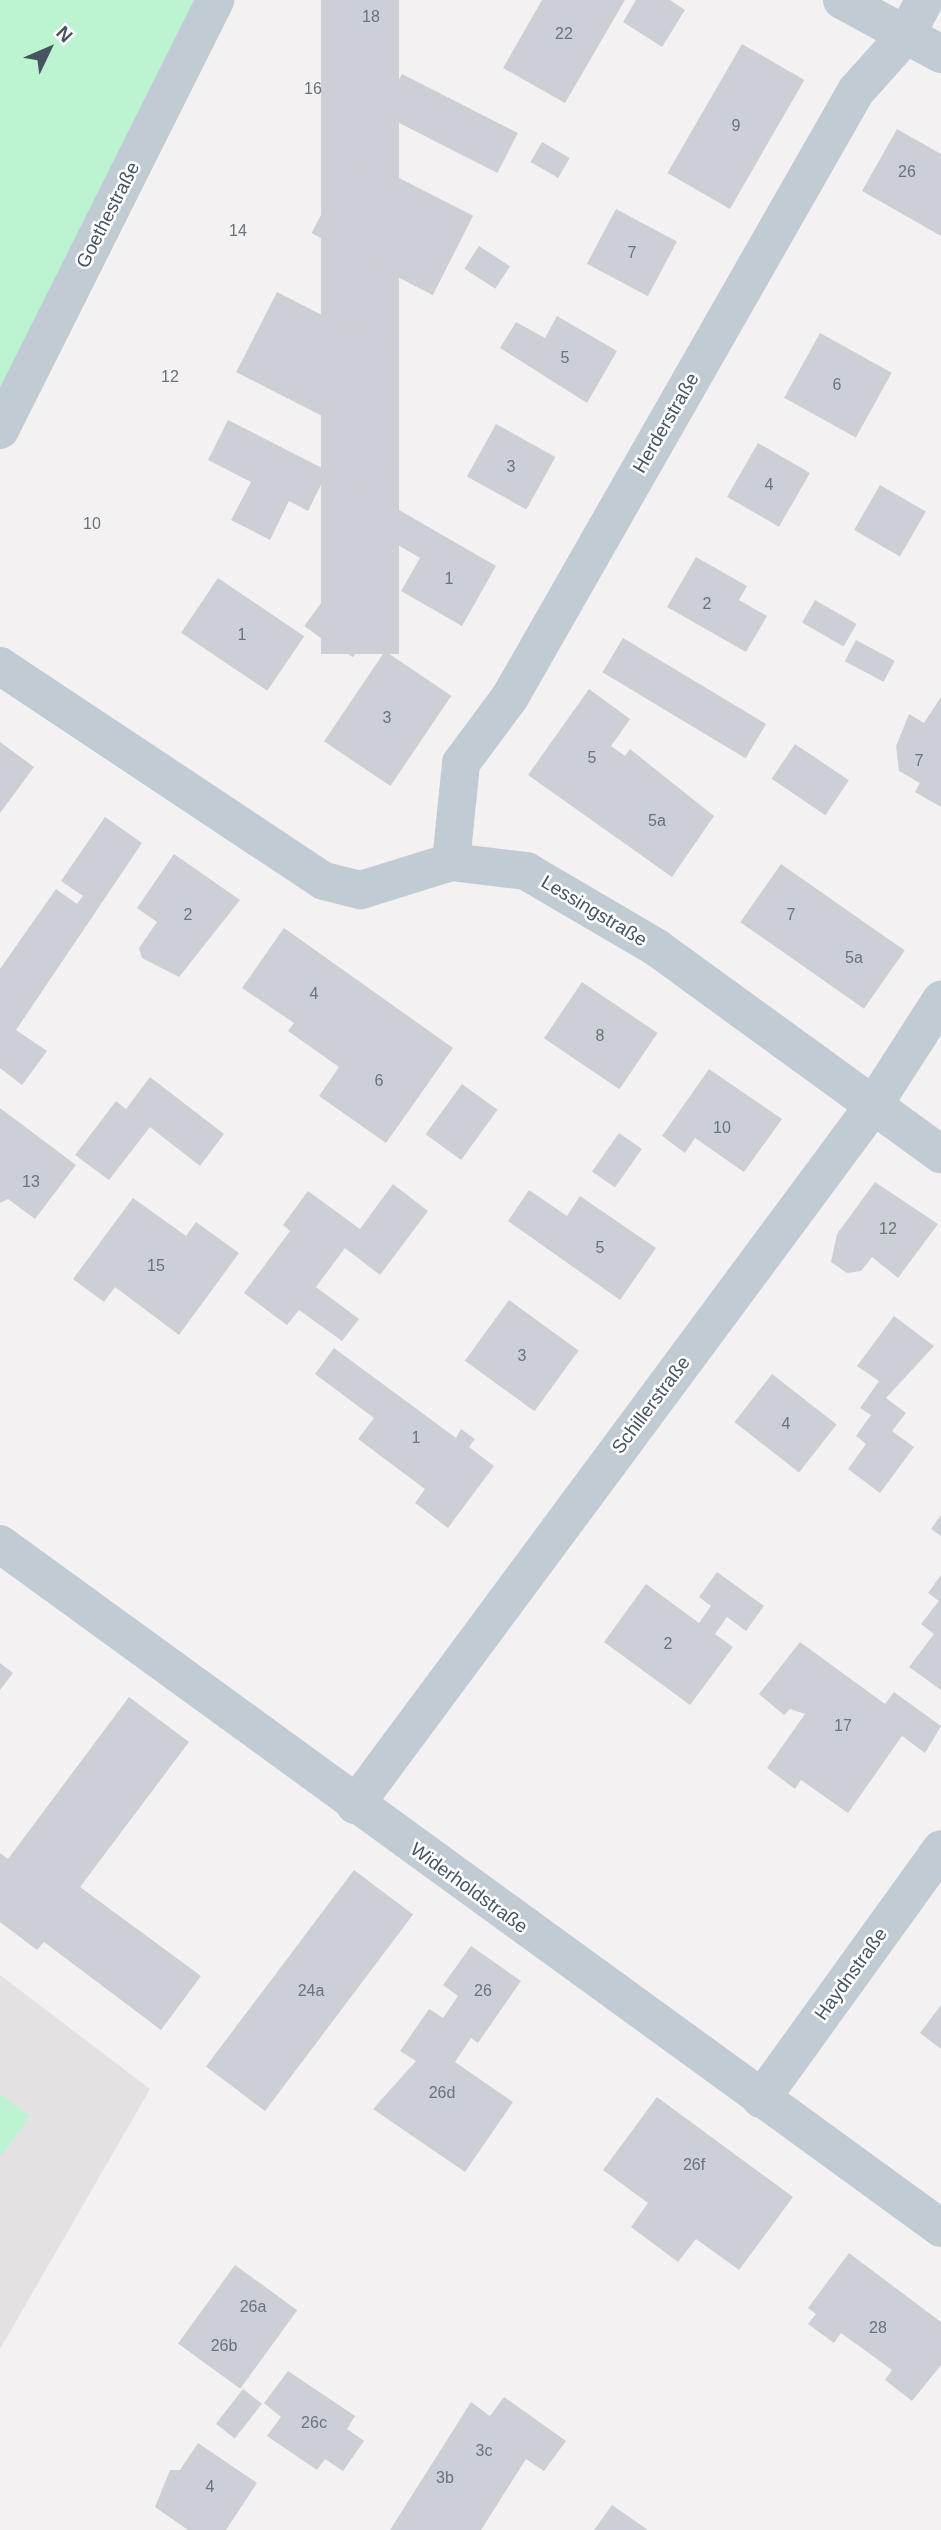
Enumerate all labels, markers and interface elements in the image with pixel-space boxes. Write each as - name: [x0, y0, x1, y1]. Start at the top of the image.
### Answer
- house number: 18: [362, 7, 380, 27]
- north arrow: [14, 14, 84, 84]
- text: N: [52, 22, 77, 46]
- house number: 22: [555, 24, 573, 44]
- house number: 16: [304, 79, 322, 99]
- house number: 9: [732, 116, 740, 136]
- street label: Goethestraße: [71, 158, 145, 272]
- house number: 26: [898, 162, 916, 182]
- house number: 14: [229, 221, 247, 241]
- house number: 7: [628, 243, 636, 263]
- house number: 5: [561, 348, 569, 368]
- house number: 12: [161, 367, 179, 387]
- street label: Herderstraße: [628, 369, 704, 477]
- house number: 6: [833, 375, 841, 395]
- house number: 3: [507, 457, 515, 477]
- house number: 4: [765, 475, 773, 495]
- house number: 10: [83, 514, 101, 534]
- house number: 1: [445, 569, 453, 589]
- house number: 2: [703, 594, 711, 614]
- house number: 1: [238, 625, 246, 645]
- house number: 3: [383, 708, 391, 728]
- house number: 5: [588, 748, 596, 768]
- house number: 7: [915, 751, 923, 771]
- house number: 5a: [648, 811, 666, 831]
- street label: Lessingstraße: [537, 870, 651, 952]
- house number: 2: [184, 905, 192, 925]
- house number: 7: [787, 905, 795, 925]
- house number: 5a: [845, 948, 863, 968]
- house number: 4: [310, 984, 318, 1004]
- house number: 8: [596, 1026, 604, 1046]
- house number: 6: [375, 1071, 383, 1091]
- house number: 10: [713, 1118, 731, 1138]
- house number: 13: [22, 1172, 40, 1192]
- house number: 12: [879, 1219, 897, 1239]
- house number: 5: [596, 1238, 604, 1258]
- house number: 15: [147, 1256, 165, 1276]
- house number: 3: [518, 1346, 526, 1366]
- street label: Schillerstraße: [607, 1352, 695, 1458]
- house number: 4: [782, 1414, 790, 1434]
- house number: 1: [412, 1428, 420, 1448]
- house number: 2: [664, 1634, 672, 1654]
- house number: 17: [834, 1716, 852, 1736]
- street label: Widerholdstraße: [406, 1838, 532, 1938]
- street label: Haydnstraße: [810, 1923, 892, 2025]
- house number: 24a: [298, 1981, 324, 2001]
- house number: 26: [474, 1981, 492, 2001]
- house number: 26d: [429, 2083, 455, 2103]
- house number: 26f: [683, 2155, 705, 2175]
- house number: 26a: [240, 2297, 266, 2317]
- house number: 28: [869, 2318, 887, 2338]
- house number: 26b: [211, 2336, 237, 2356]
- house number: 26c: [301, 2413, 327, 2433]
- house number: 3c: [476, 2441, 492, 2461]
- house number: 3b: [436, 2468, 454, 2488]
- house number: 4: [206, 2477, 214, 2497]

